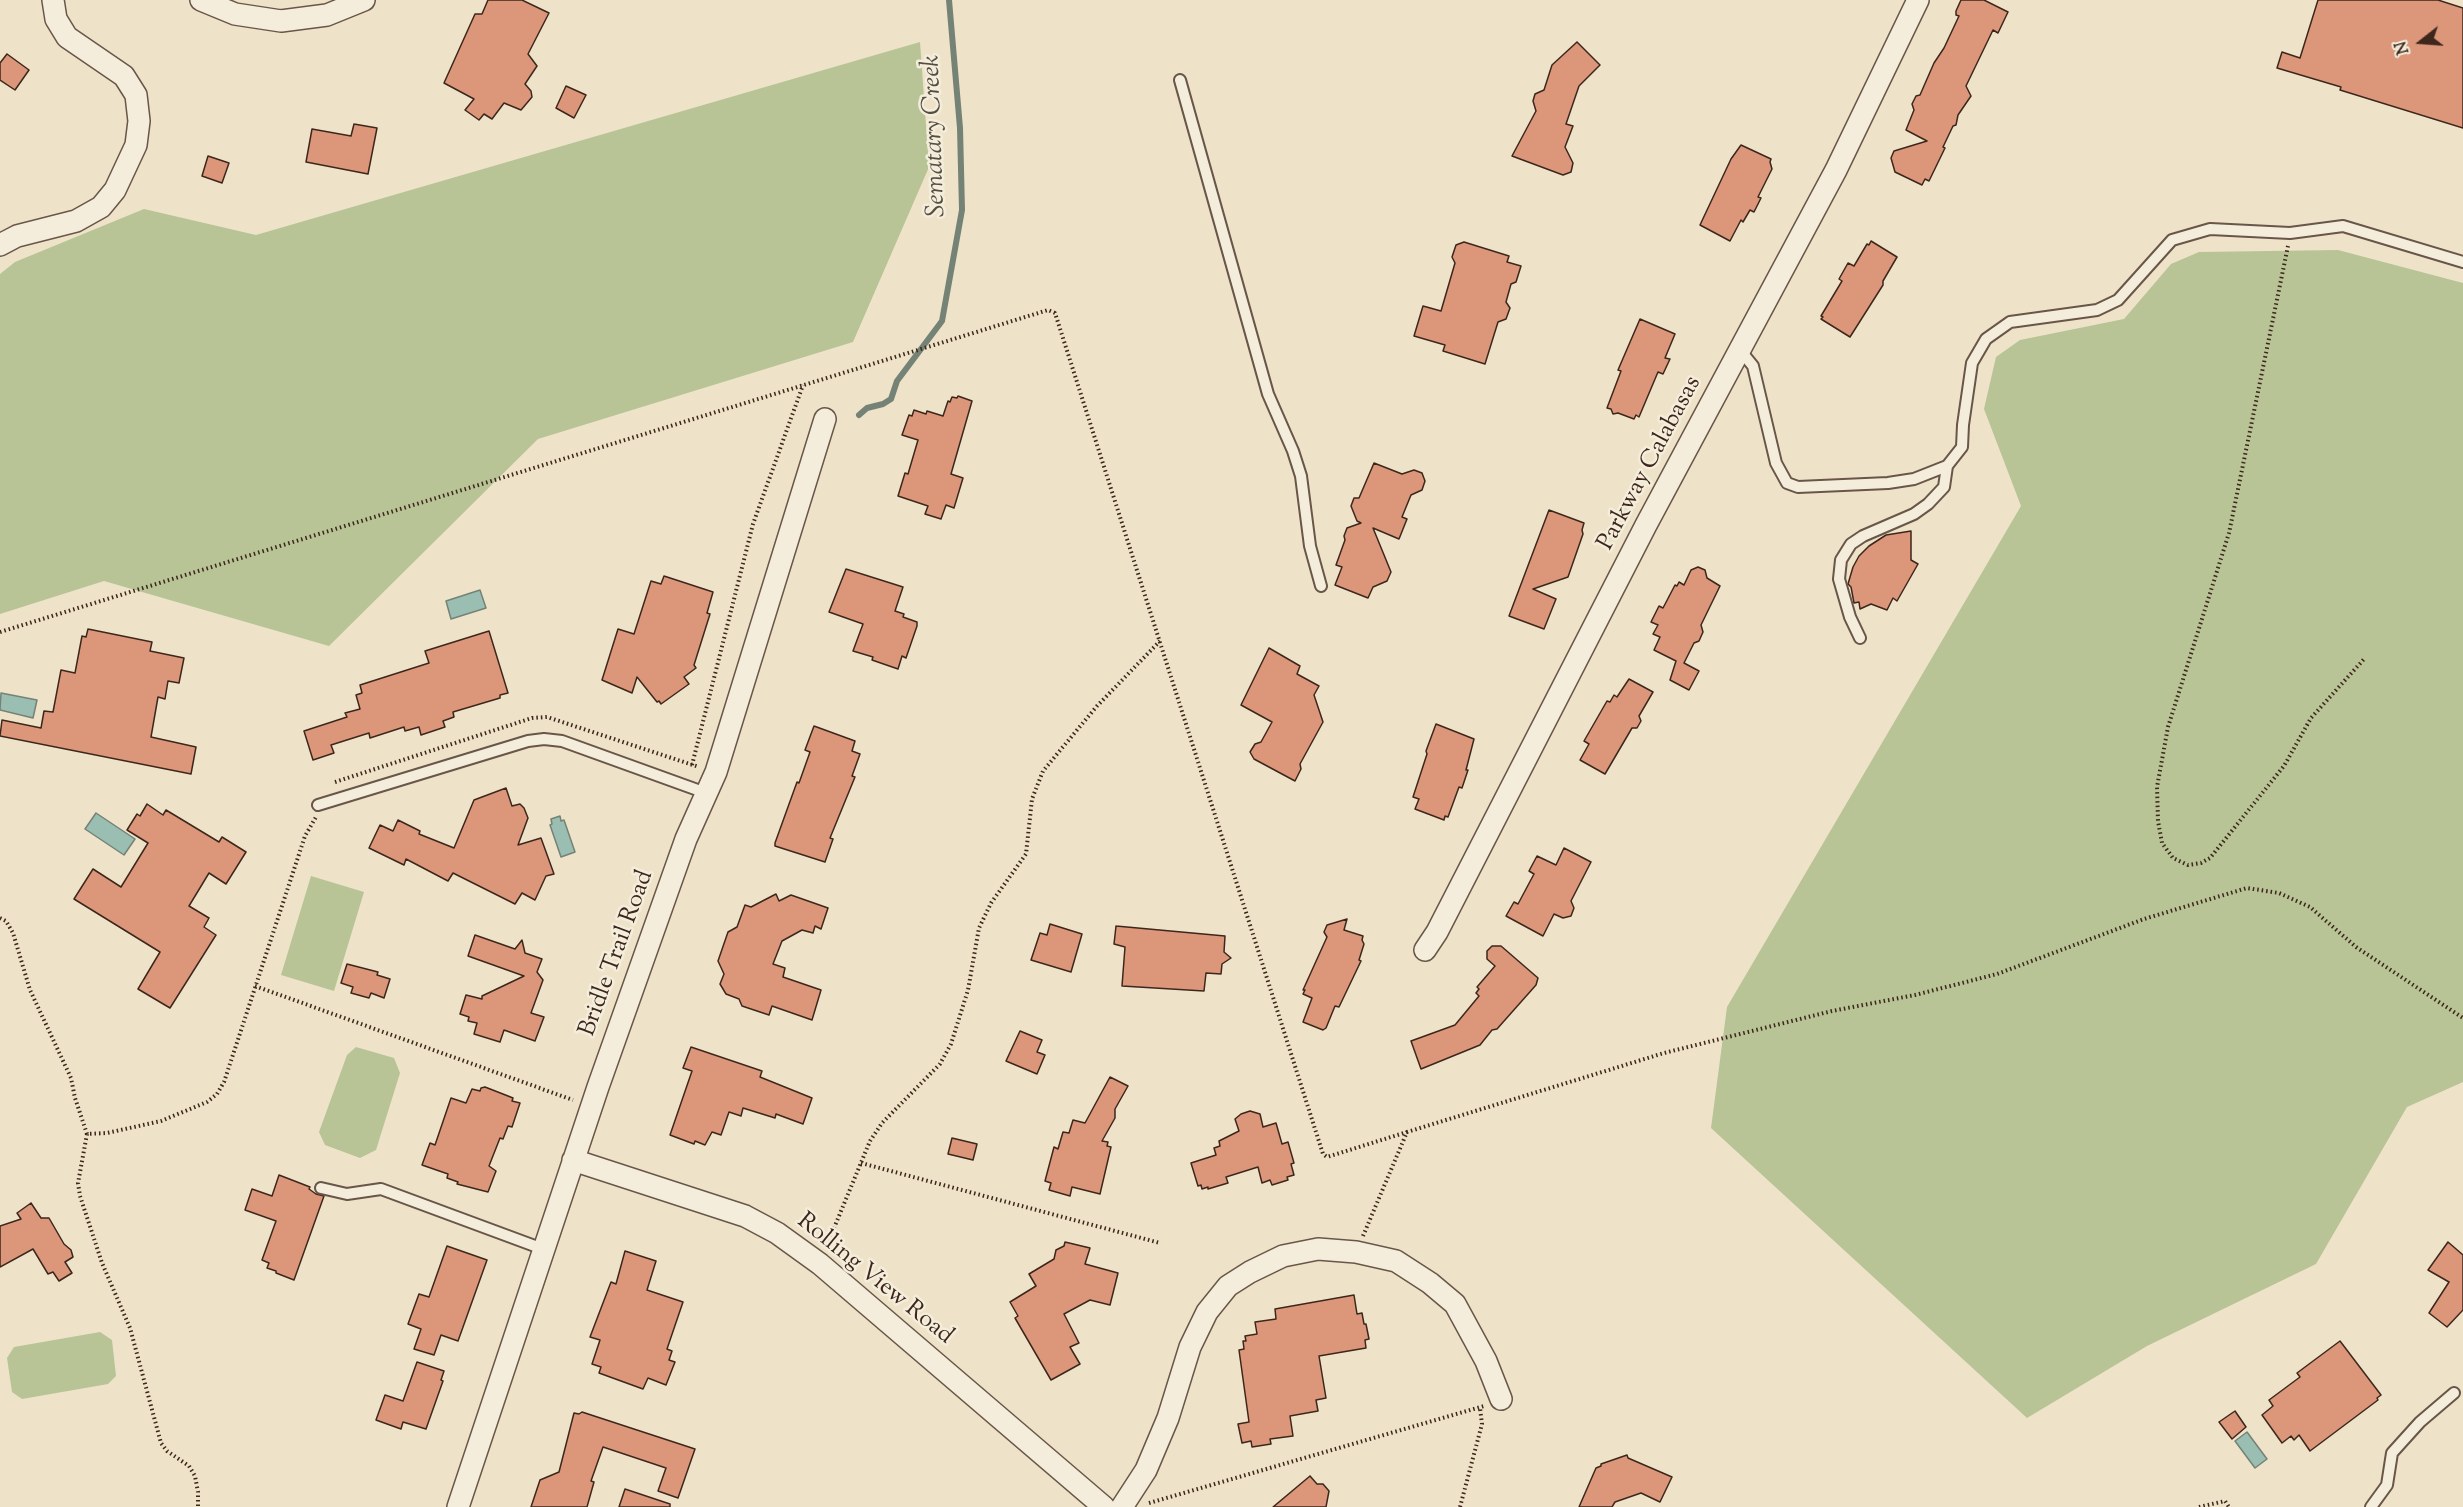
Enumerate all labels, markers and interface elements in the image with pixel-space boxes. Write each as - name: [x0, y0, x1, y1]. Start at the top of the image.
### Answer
- north arrow: [2391, 12, 2451, 72]
- text: N: [2390, 38, 2416, 57]
- water label: Sematary Creek: [918, 54, 954, 218]
- street label: Parkway Calabasas: [1593, 372, 1709, 556]
- street label: Bridle Trail Road: [575, 867, 661, 1041]
- street label: Rolling View Road: [790, 1208, 958, 1352]

